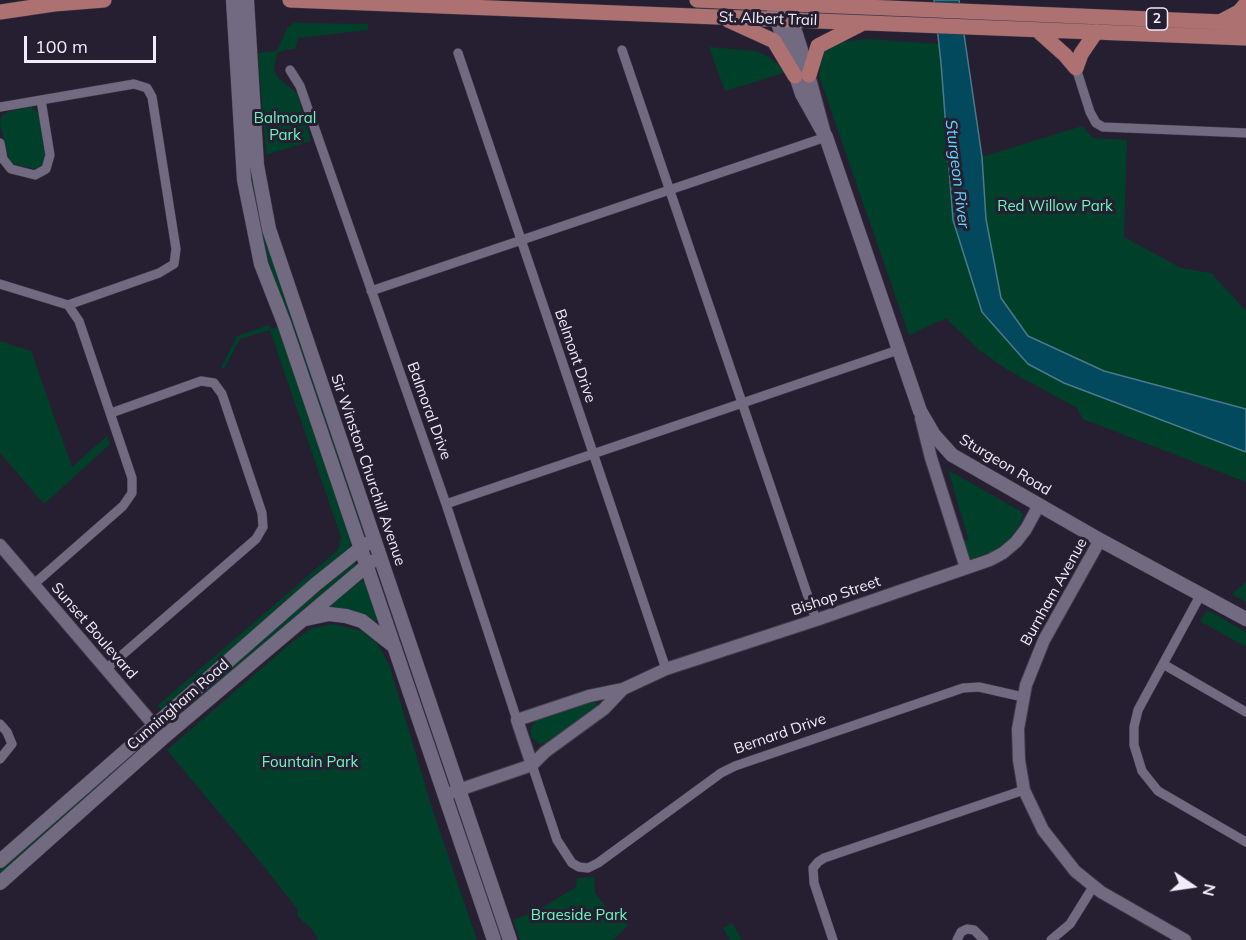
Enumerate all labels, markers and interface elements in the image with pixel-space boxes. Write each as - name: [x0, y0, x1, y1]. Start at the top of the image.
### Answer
- street label: St. Albert Trail: [719, 8, 817, 30]
- road number: 2: [1146, 8, 1168, 30]
- scale bar: [27, 24, 159, 62]
- text: 100 m: [35, 35, 88, 58]
- park label: Balmoral Park: [254, 109, 316, 144]
- water label: Sturgeon River: [941, 119, 973, 229]
- park label: Red Willow Park: [997, 197, 1113, 215]
- street label: Belmont Drive: [551, 307, 599, 405]
- street label: Balmoral Drive: [403, 360, 455, 462]
- street label: Sir Winston Churchill Avenue: [327, 372, 409, 568]
- street label: Sturgeon Road: [956, 431, 1054, 499]
- street label: Burnham Avenue: [1017, 535, 1091, 649]
- street label: Bishop Street: [789, 572, 883, 620]
- street label: Sunset Boulevard: [47, 579, 141, 683]
- street label: Cunningham Road: [123, 656, 233, 754]
- street label: Bernard Drive: [732, 710, 828, 758]
- park label: Fountain Park: [262, 753, 358, 771]
- north arrow: [1162, 856, 1222, 916]
- text: N: [1198, 882, 1221, 898]
- park label: Braeside Park: [531, 906, 627, 924]

